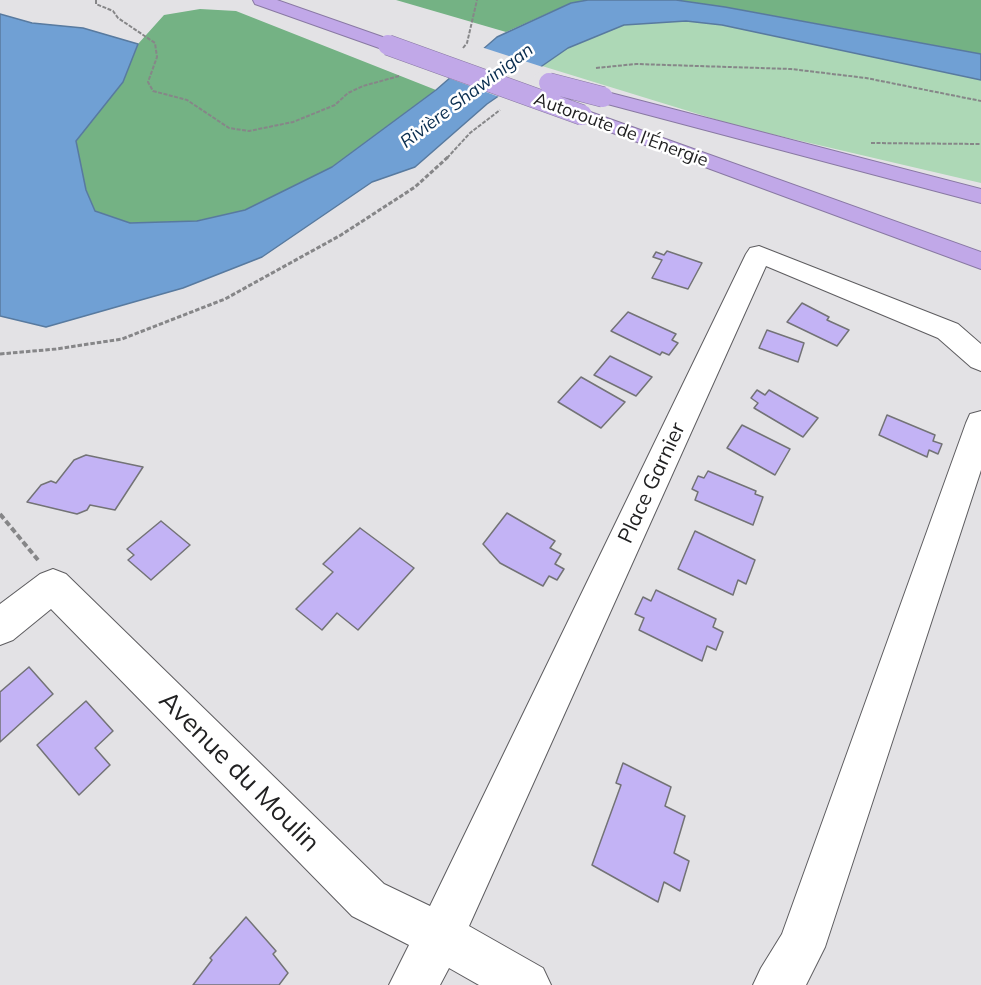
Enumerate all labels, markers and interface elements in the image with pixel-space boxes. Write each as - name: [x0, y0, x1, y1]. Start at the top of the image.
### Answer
- water label: Rivière Shawinigan: [396, 39, 538, 153]
- street label: Autoroute de l'Énergie: [531, 88, 711, 172]
- street label: Place Garnier: [613, 419, 691, 547]
- street label: Avenue du Moulin: [152, 685, 326, 859]

